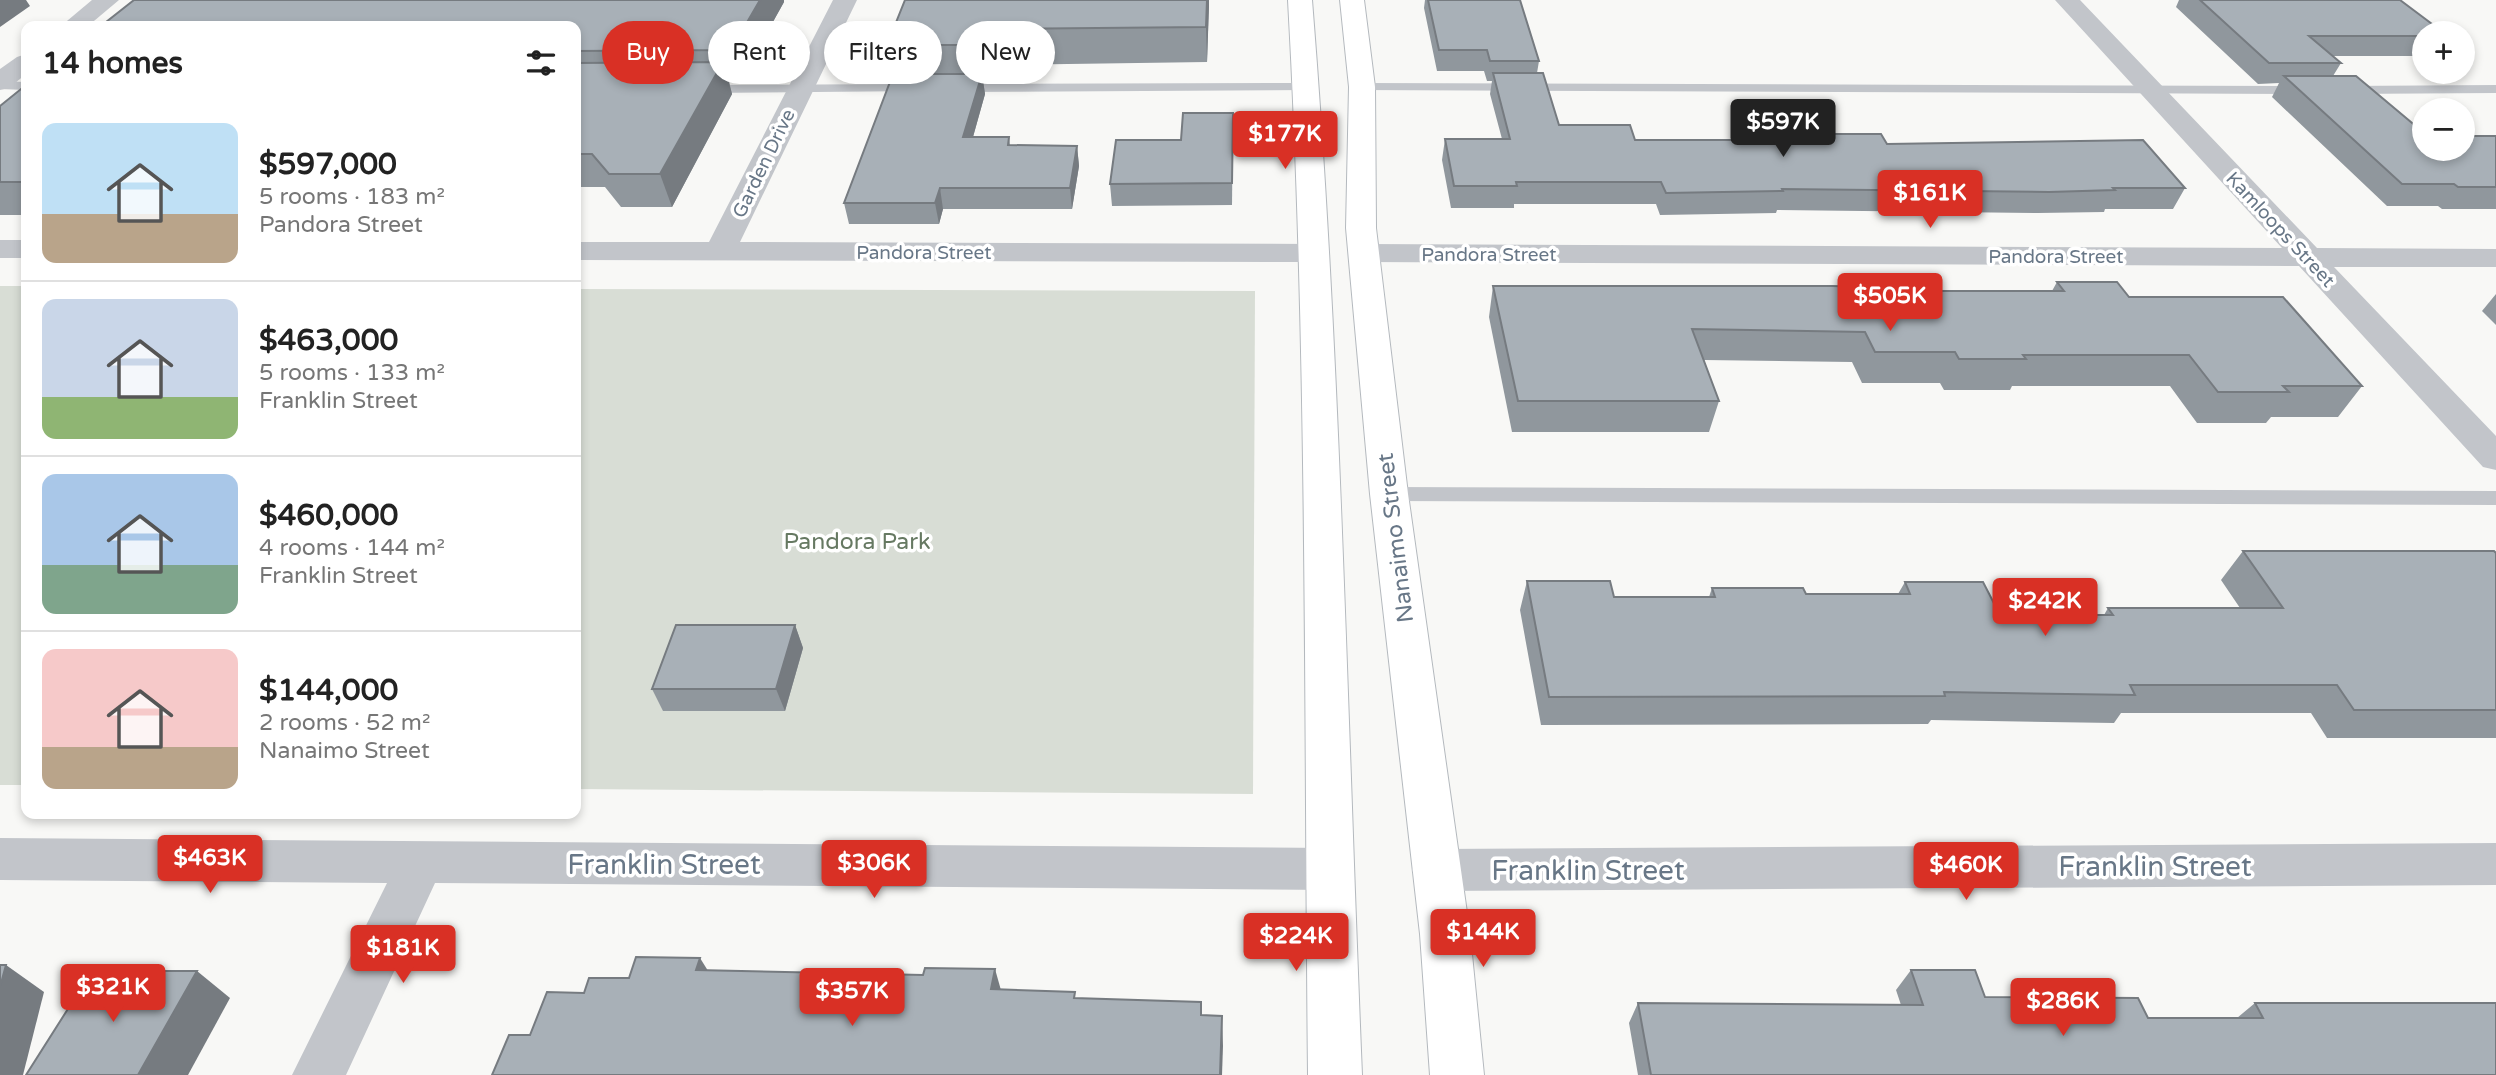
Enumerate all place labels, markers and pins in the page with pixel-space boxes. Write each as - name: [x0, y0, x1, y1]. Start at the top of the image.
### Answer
- pin: $597K: [1734, 100, 1832, 159]
- pin: $177K: [1236, 111, 1334, 171]
- pin: $161K: [1881, 170, 1979, 230]
- pin: $505K: [1841, 274, 1939, 333]
- pin: $242K: [1996, 578, 2094, 638]
- pin: $463K: [161, 836, 259, 895]
- pin: $306K: [825, 841, 923, 900]
- pin: $460K: [1917, 842, 2015, 902]
- pin: $144K: [1434, 909, 1532, 969]
- pin: $224K: [1247, 914, 1345, 973]
- pin: $181K: [354, 926, 452, 985]
- pin: $321K: [64, 964, 162, 1024]
- pin: $357K: [803, 968, 901, 1028]
- pin: $286K: [2014, 978, 2112, 1038]

